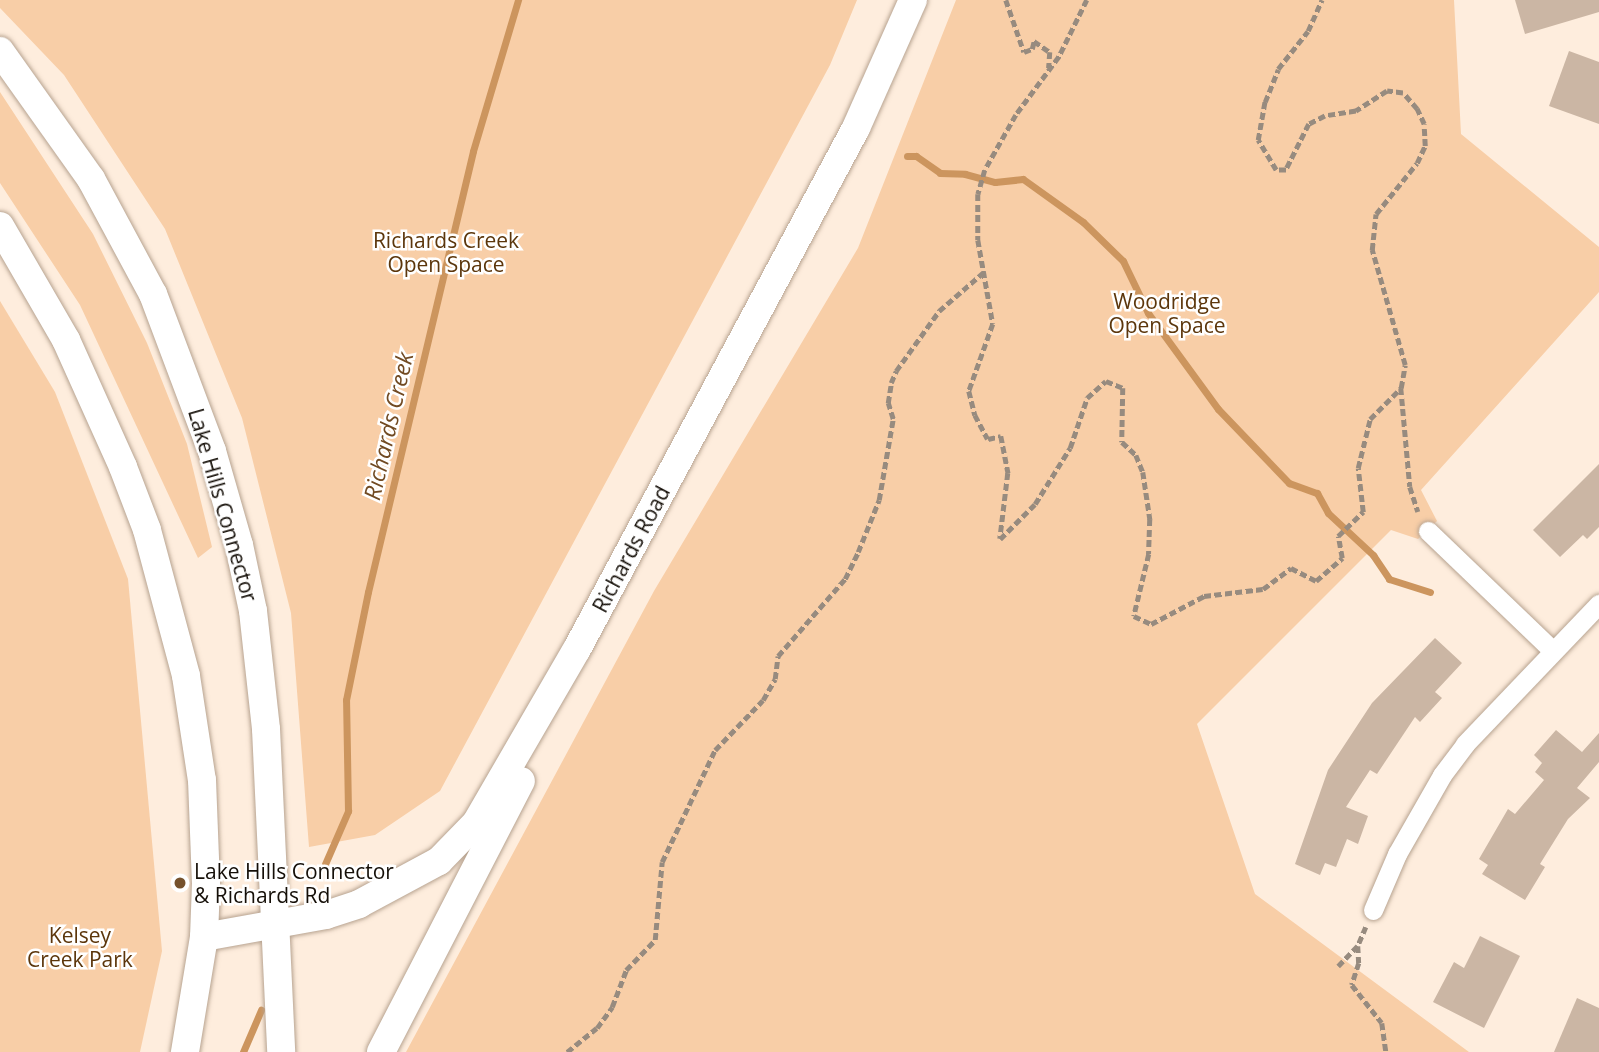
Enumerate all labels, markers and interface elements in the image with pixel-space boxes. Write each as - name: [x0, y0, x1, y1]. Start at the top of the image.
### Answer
- park label: Richards Creek Open Space: [373, 227, 519, 277]
- park label: Woodridge Open Space: [1108, 288, 1226, 338]
- water label: Richards Creek: [358, 349, 418, 503]
- street label: Lake Hills Connector: [183, 405, 263, 605]
- street label: Richards Road: [587, 481, 675, 617]
- place label: Lake Hills Connector & Richards Rd: [194, 858, 394, 908]
- marker: Lake Hills Connector & Richards Rd: [172, 875, 188, 891]
- park label: Kelsey Creek Park: [27, 922, 133, 972]

